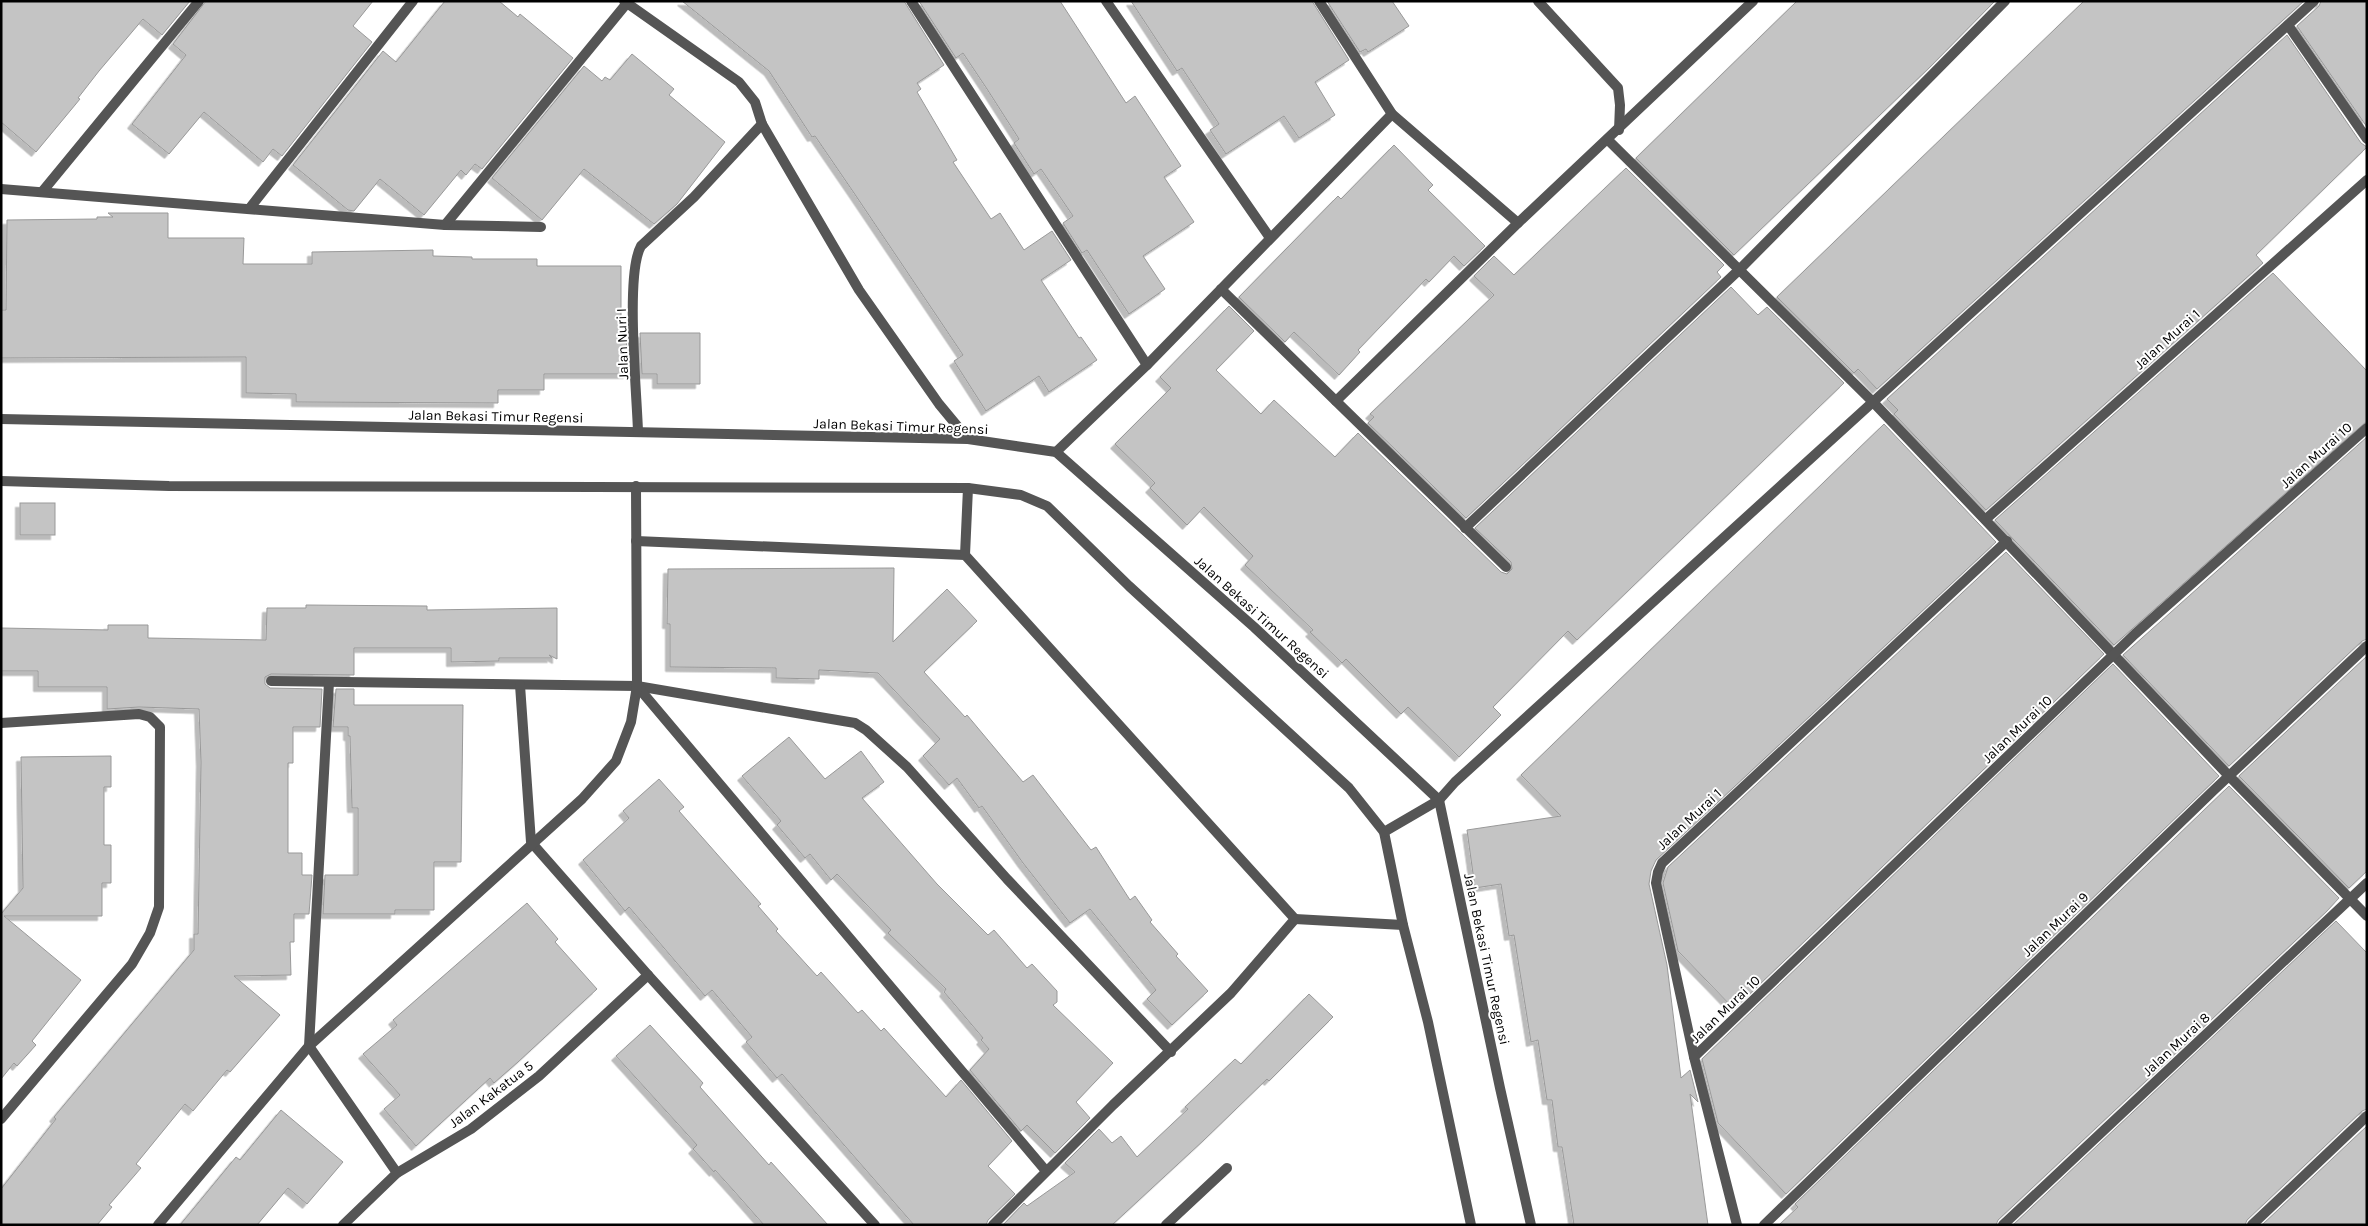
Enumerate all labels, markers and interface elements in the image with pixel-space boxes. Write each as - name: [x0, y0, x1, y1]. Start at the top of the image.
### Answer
- street label: Jalan Murai 1: [2131, 306, 2203, 373]
- street label: Jalan Nuri I: [613, 308, 632, 380]
- street label: Jalan Bekasi Timur Regensi: [408, 406, 584, 427]
- street label: Jalan Bekasi Timur Regensi: [813, 415, 989, 438]
- street label: Jalan Murai 10: [2277, 419, 2356, 492]
- street label: Jalan Bekasi Timur Regensi: [1191, 552, 1332, 682]
- street label: Jalan Murai 10: [1979, 692, 2056, 767]
- street label: Jalan Murai 1: [1654, 785, 1725, 854]
- street label: Jalan Bekasi Timur Regensi: [1460, 872, 1513, 1046]
- street label: Jalan Murai 9: [2019, 889, 2092, 960]
- street label: Jalan Murai 10: [1687, 972, 1764, 1047]
- street label: Jalan Murai 8: [2139, 1009, 2214, 1080]
- street label: Jalan Kakatua 5: [446, 1057, 537, 1132]

